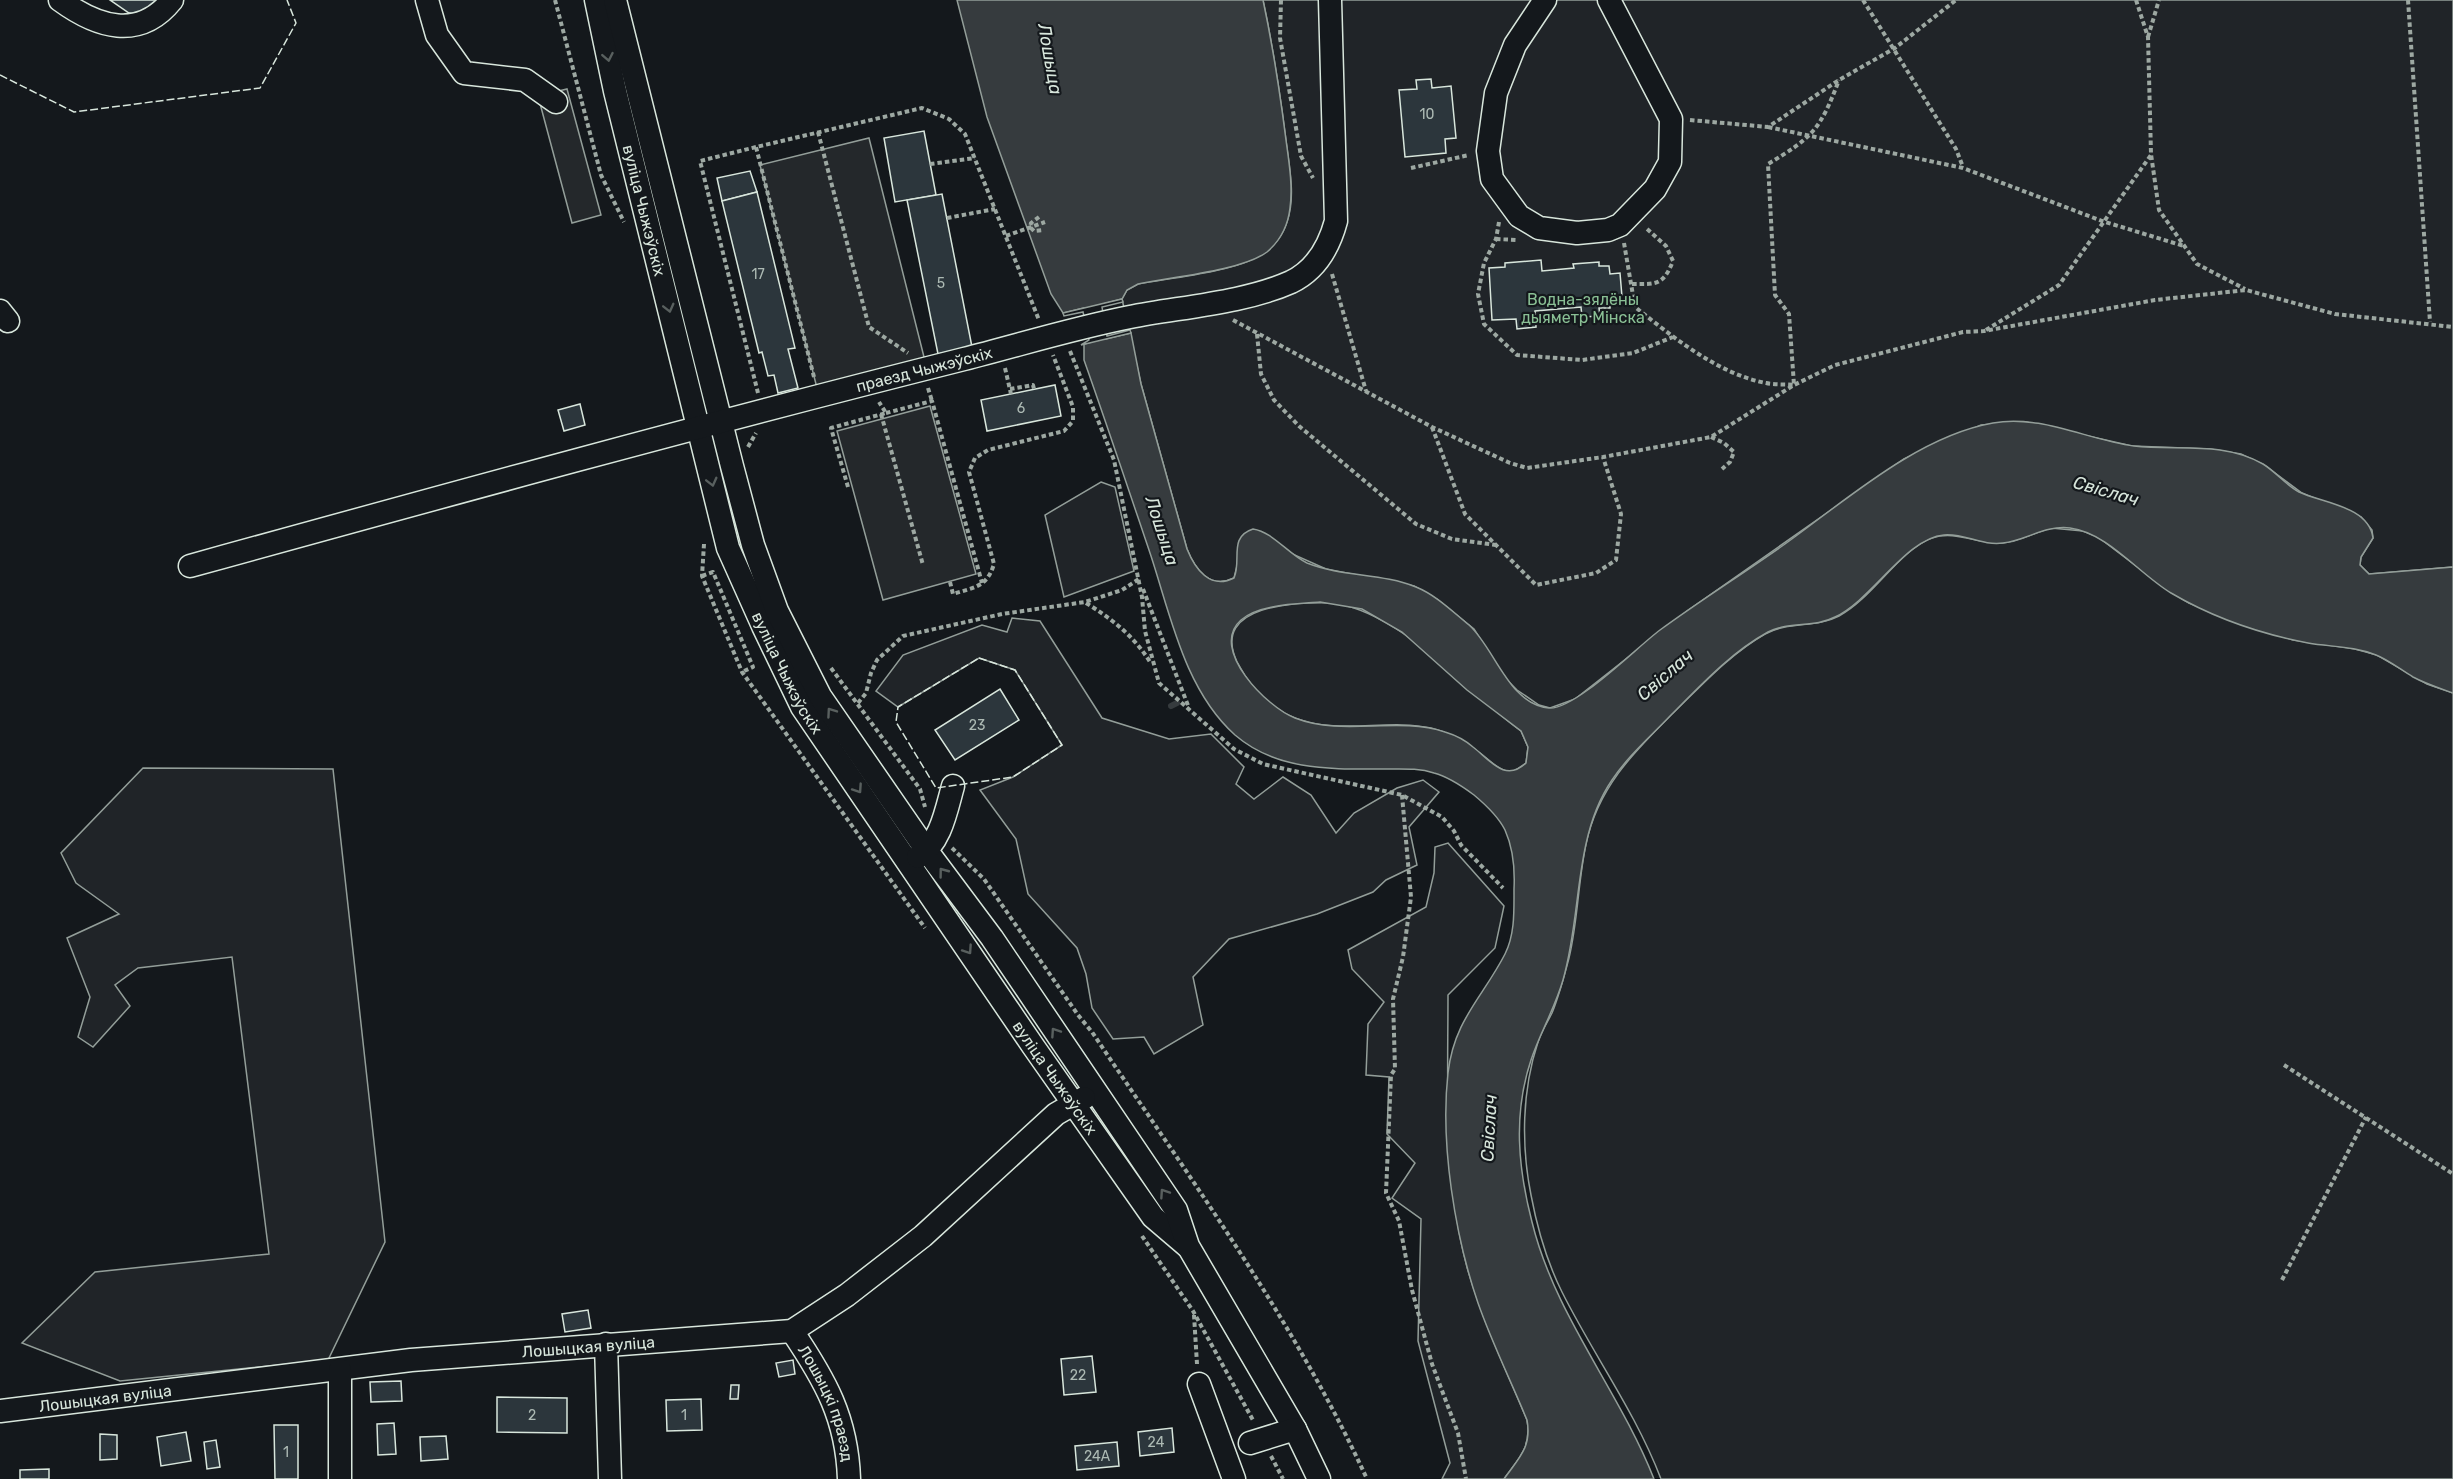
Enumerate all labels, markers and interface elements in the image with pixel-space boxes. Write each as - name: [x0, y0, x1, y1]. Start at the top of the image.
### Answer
- water label: Лошыца: [1033, 21, 1067, 97]
- one-way arrow: [601, 52, 614, 62]
- house number: 10: [1420, 106, 1435, 123]
- street label: вуліца Чыжэўскіх: [619, 143, 670, 278]
- house number: 17: [751, 266, 765, 283]
- house number: 5: [937, 275, 945, 292]
- park label: Водна-зялёны дыяметр Мінска: [1521, 290, 1645, 327]
- one-way arrow: [661, 303, 674, 313]
- street label: праезд Чыжэўскіх: [854, 342, 995, 396]
- house number: 6: [1017, 400, 1025, 417]
- water label: Свіслач: [2071, 471, 2141, 511]
- one-way arrow: [704, 477, 717, 487]
- water label: Лошыца: [1140, 493, 1184, 569]
- street label: вуліца Чыжэўскіх: [748, 609, 827, 738]
- water label: Свіслач: [1632, 645, 1698, 705]
- one-way arrow: [827, 708, 838, 719]
- house number: 23: [969, 717, 985, 734]
- one-way arrow: [851, 782, 862, 793]
- one-way arrow: [939, 868, 950, 879]
- one-way arrow: [961, 943, 972, 954]
- street label: вуліца Чыжэўскіх: [1009, 1017, 1102, 1139]
- one-way arrow: [1050, 1028, 1062, 1038]
- water label: Свіслач: [1476, 1094, 1502, 1162]
- one-way arrow: [1161, 1189, 1172, 1200]
- street label: Лошыцкая вуліца: [521, 1332, 656, 1361]
- street label: Лошыцкі праезд: [794, 1341, 857, 1463]
- house number: 22: [1070, 1367, 1086, 1384]
- street label: Лошыцкая вуліца: [38, 1380, 173, 1416]
- house number: 2: [528, 1407, 536, 1424]
- house number: 1: [681, 1407, 687, 1424]
- house number: 24: [1148, 1434, 1165, 1451]
- house number: 1: [283, 1444, 289, 1461]
- house number: 24А: [1084, 1448, 1111, 1465]

